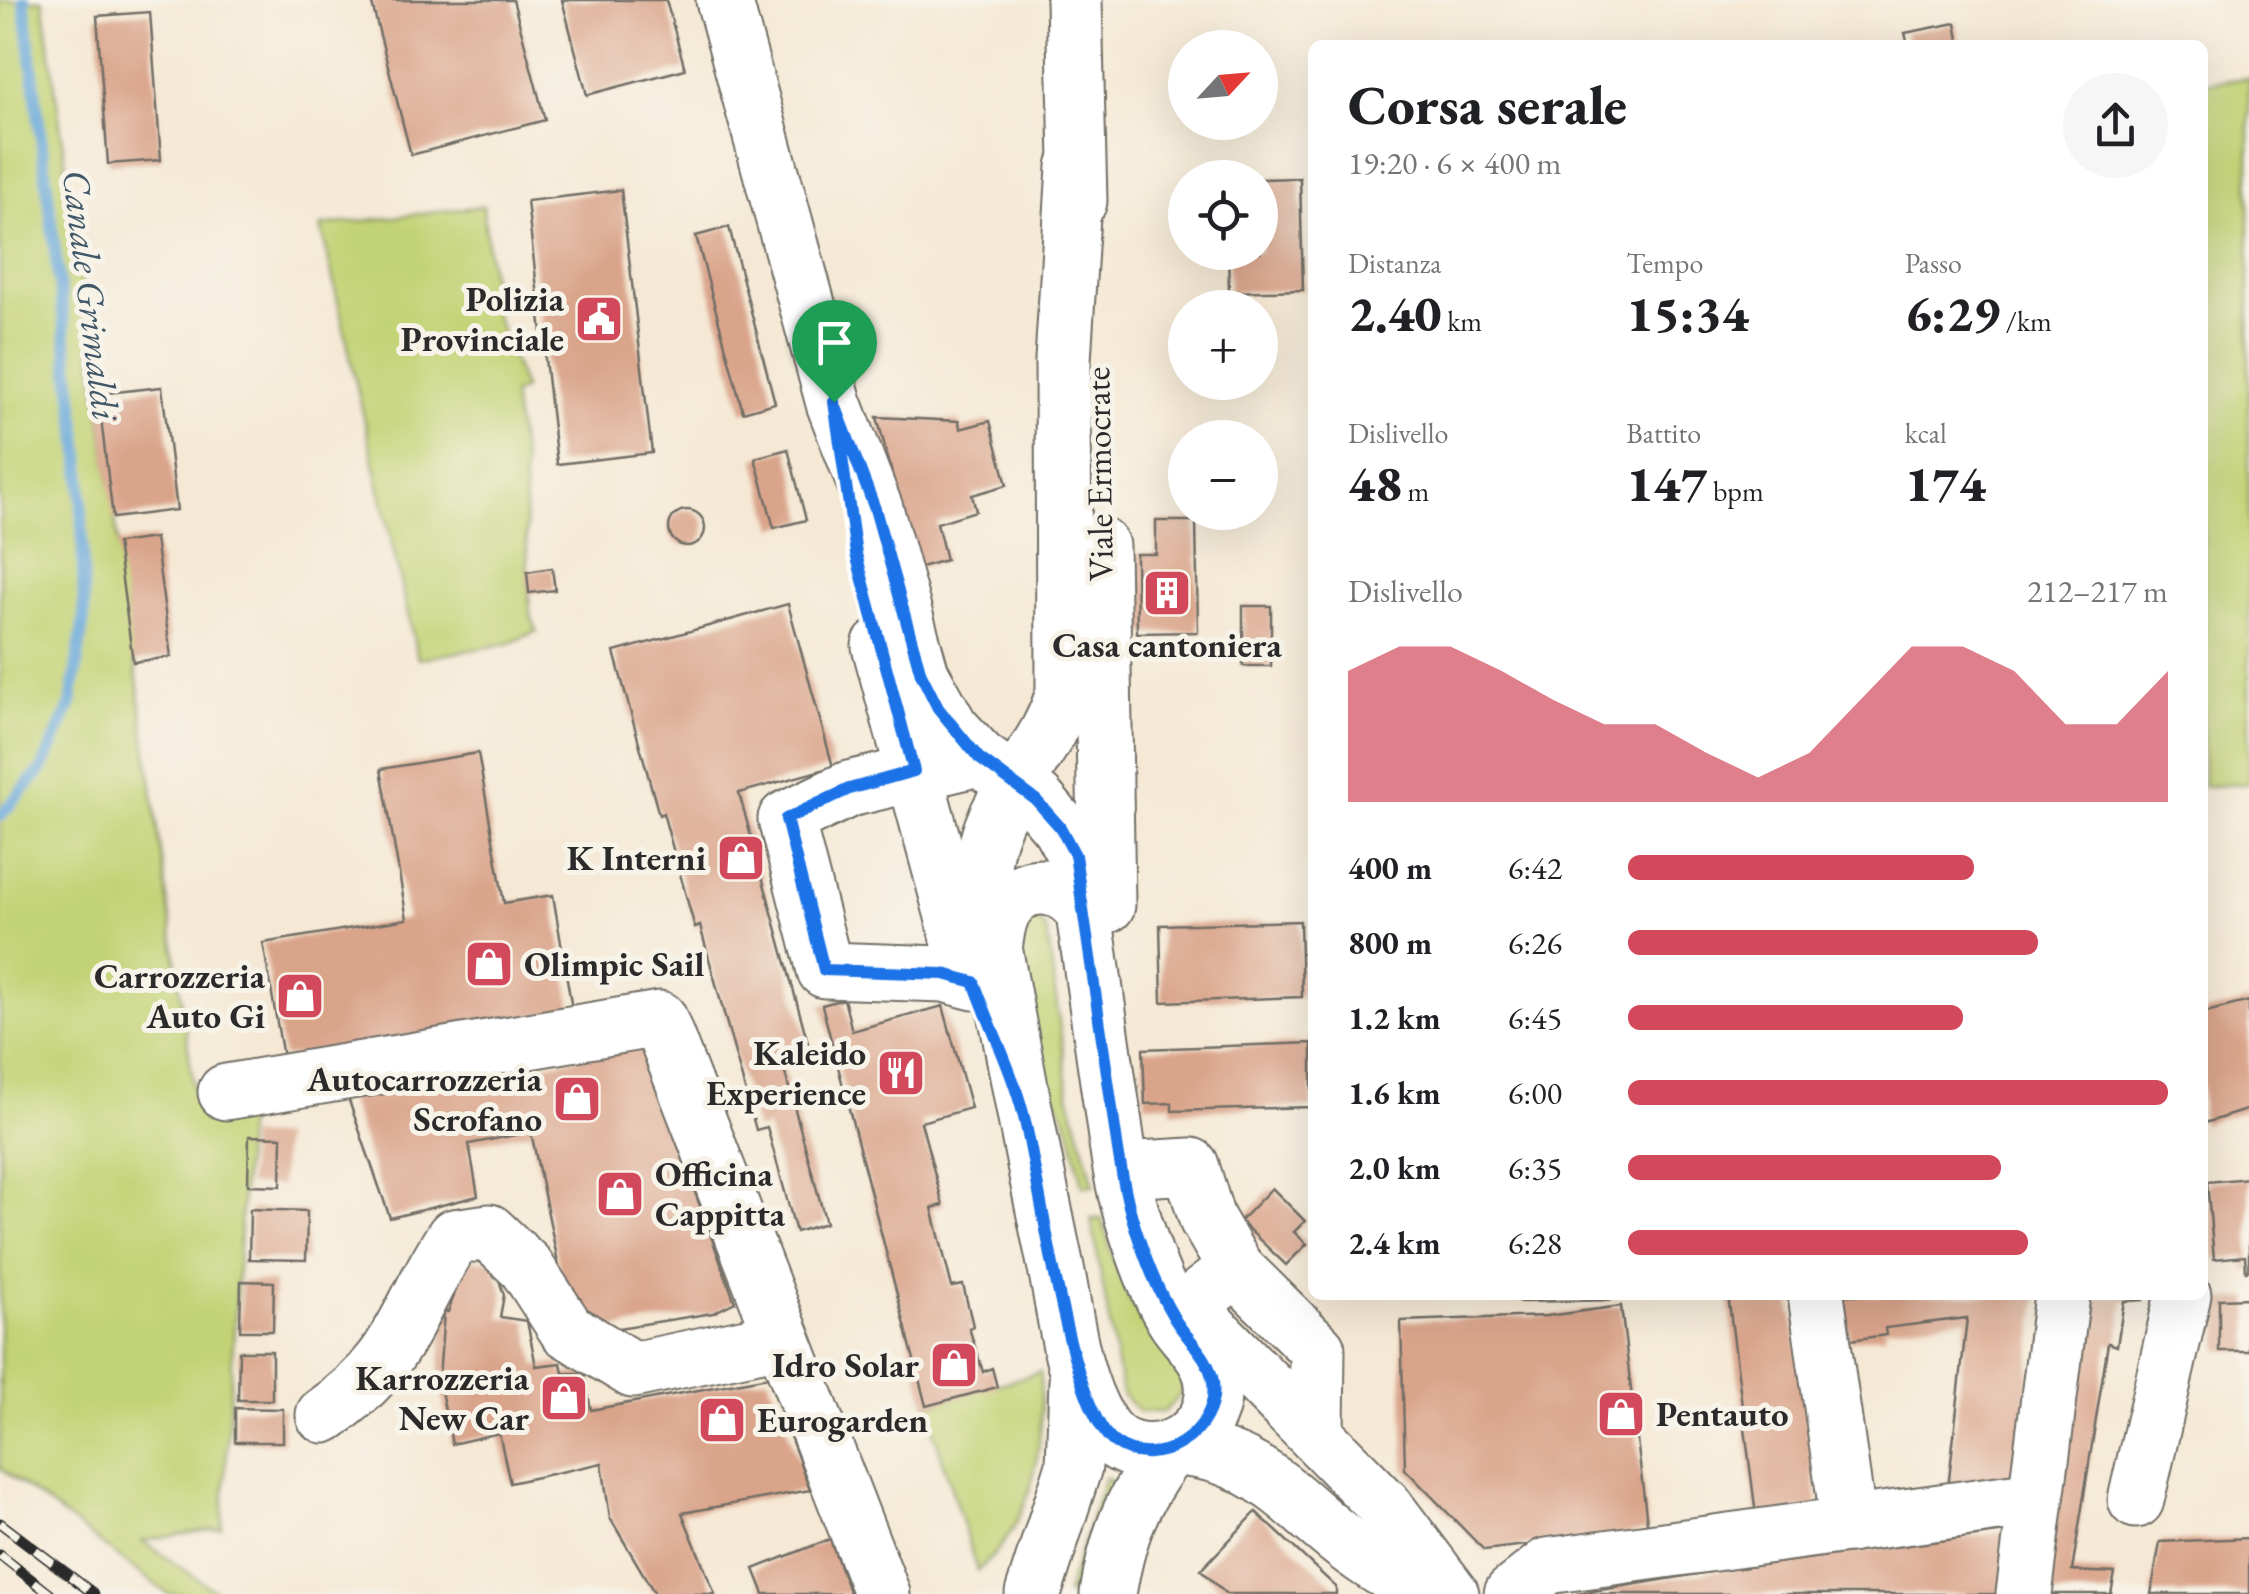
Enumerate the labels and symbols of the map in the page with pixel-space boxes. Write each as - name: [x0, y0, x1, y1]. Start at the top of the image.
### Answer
- north arrow: [1168, 30, 1278, 140]
- water label: Canale Grimaldi: [52, 167, 131, 425]
- place label: Polizia Provinciale: [401, 276, 565, 361]
- public building icon: Polizia Provinciale: [573, 293, 625, 345]
- pin: [792, 300, 877, 403]
- street label: Viale Ermocrate: [1074, 366, 1123, 582]
- building icon: Casa cantoniera: [1141, 567, 1193, 619]
- place label: Casa cantoniera: [1052, 622, 1282, 667]
- shop icon: K Interni: [715, 832, 767, 884]
- place label: K Interni: [567, 835, 706, 880]
- shop icon: Olimpic Sail: [463, 938, 515, 990]
- place label: Olimpic Sail: [524, 941, 704, 986]
- place label: Carrozzeria Auto Gi: [94, 953, 266, 1038]
- shop icon: Carrozzeria Auto Gi: [274, 970, 326, 1022]
- place label: Kaleido Experience: [706, 1030, 866, 1115]
- restaurant icon: Kaleido Experience: [875, 1047, 927, 1099]
- place label: Autocarrozzeria Scrofano: [306, 1056, 543, 1141]
- shop icon: Autocarrozzeria Scrofano: [551, 1073, 603, 1125]
- place label: Officina Cappitta: [655, 1151, 786, 1236]
- shop icon: Officina Cappitta: [594, 1168, 646, 1220]
- shop icon: Idro Solar: [928, 1339, 980, 1391]
- place label: Idro Solar: [772, 1342, 920, 1387]
- place label: Karrozzeria New Car: [356, 1355, 530, 1440]
- shop icon: Karrozzeria New Car: [538, 1372, 590, 1424]
- shop icon: Pentauto: [1595, 1388, 1647, 1440]
- place label: Pentauto: [1656, 1391, 1789, 1436]
- shop icon: Eurogarden: [696, 1394, 748, 1446]
- place label: Eurogarden: [757, 1397, 928, 1442]

